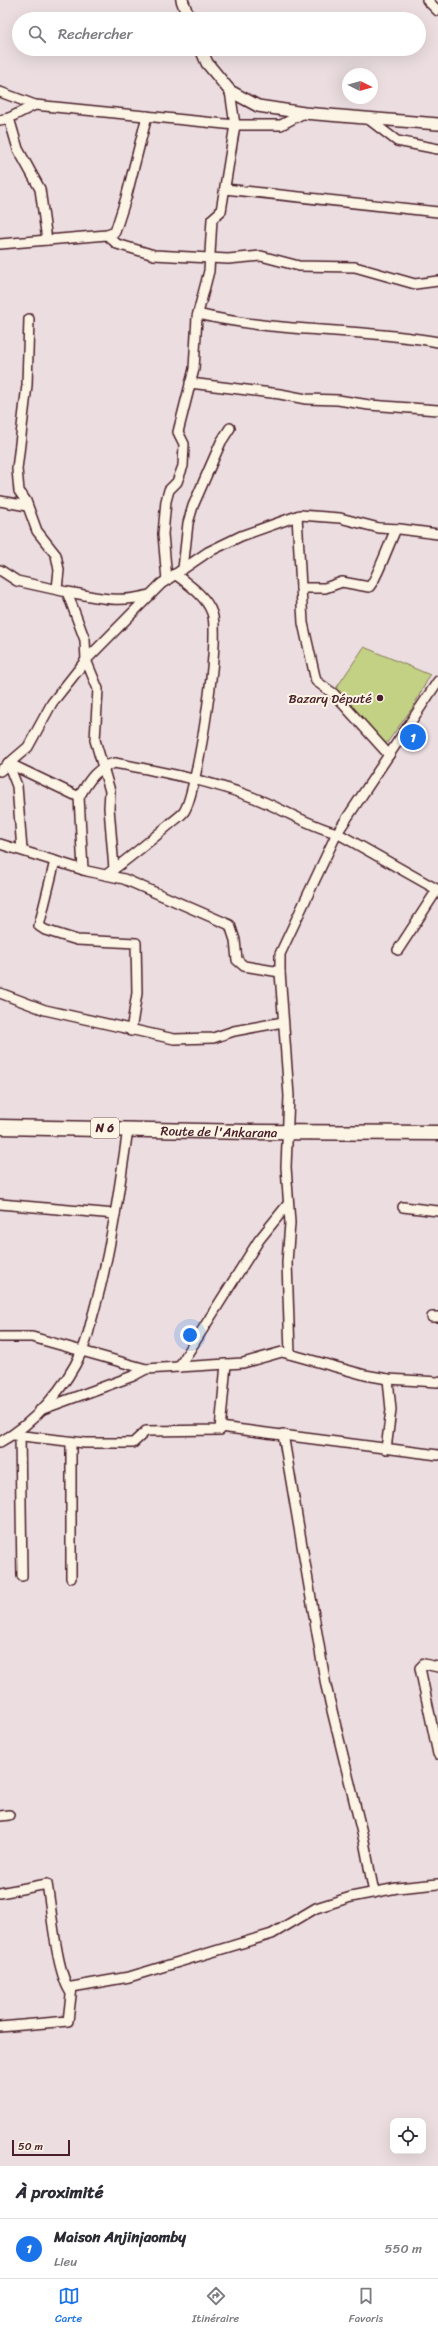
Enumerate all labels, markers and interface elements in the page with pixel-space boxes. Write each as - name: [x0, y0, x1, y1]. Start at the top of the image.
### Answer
- search box: [12, 12, 426, 56]
- text: Rechercher: [58, 21, 133, 47]
- icon: search: [26, 23, 48, 45]
- north arrow: [342, 68, 378, 104]
- place label: Bazary Député: [289, 687, 372, 710]
- marker: Bazary Député: [375, 693, 385, 703]
- pin: 1: [400, 722, 426, 752]
- road number: N 6: [91, 1118, 119, 1138]
- street label: Route de l'Ankarana: [160, 1119, 278, 1144]
- your location: [180, 1325, 200, 1345]
- map controls: [390, 2118, 426, 2154]
- button: locate: [390, 2118, 426, 2154]
- text: 50 m: [18, 2137, 43, 2156]
- scale bar: [12, 2138, 70, 2157]
- text: À proximité: [16, 2177, 103, 2207]
- text: Maison Anjinjaomby: [54, 2224, 186, 2250]
- text: 1: [26, 2237, 32, 2260]
- text: 550 m: [385, 2237, 422, 2260]
- text: Lieu: [54, 2250, 77, 2273]
- tab: Carte: [55, 2285, 82, 2328]
- tab: Itinéraire: [192, 2285, 239, 2328]
- tab: Favoris: [349, 2285, 383, 2328]

